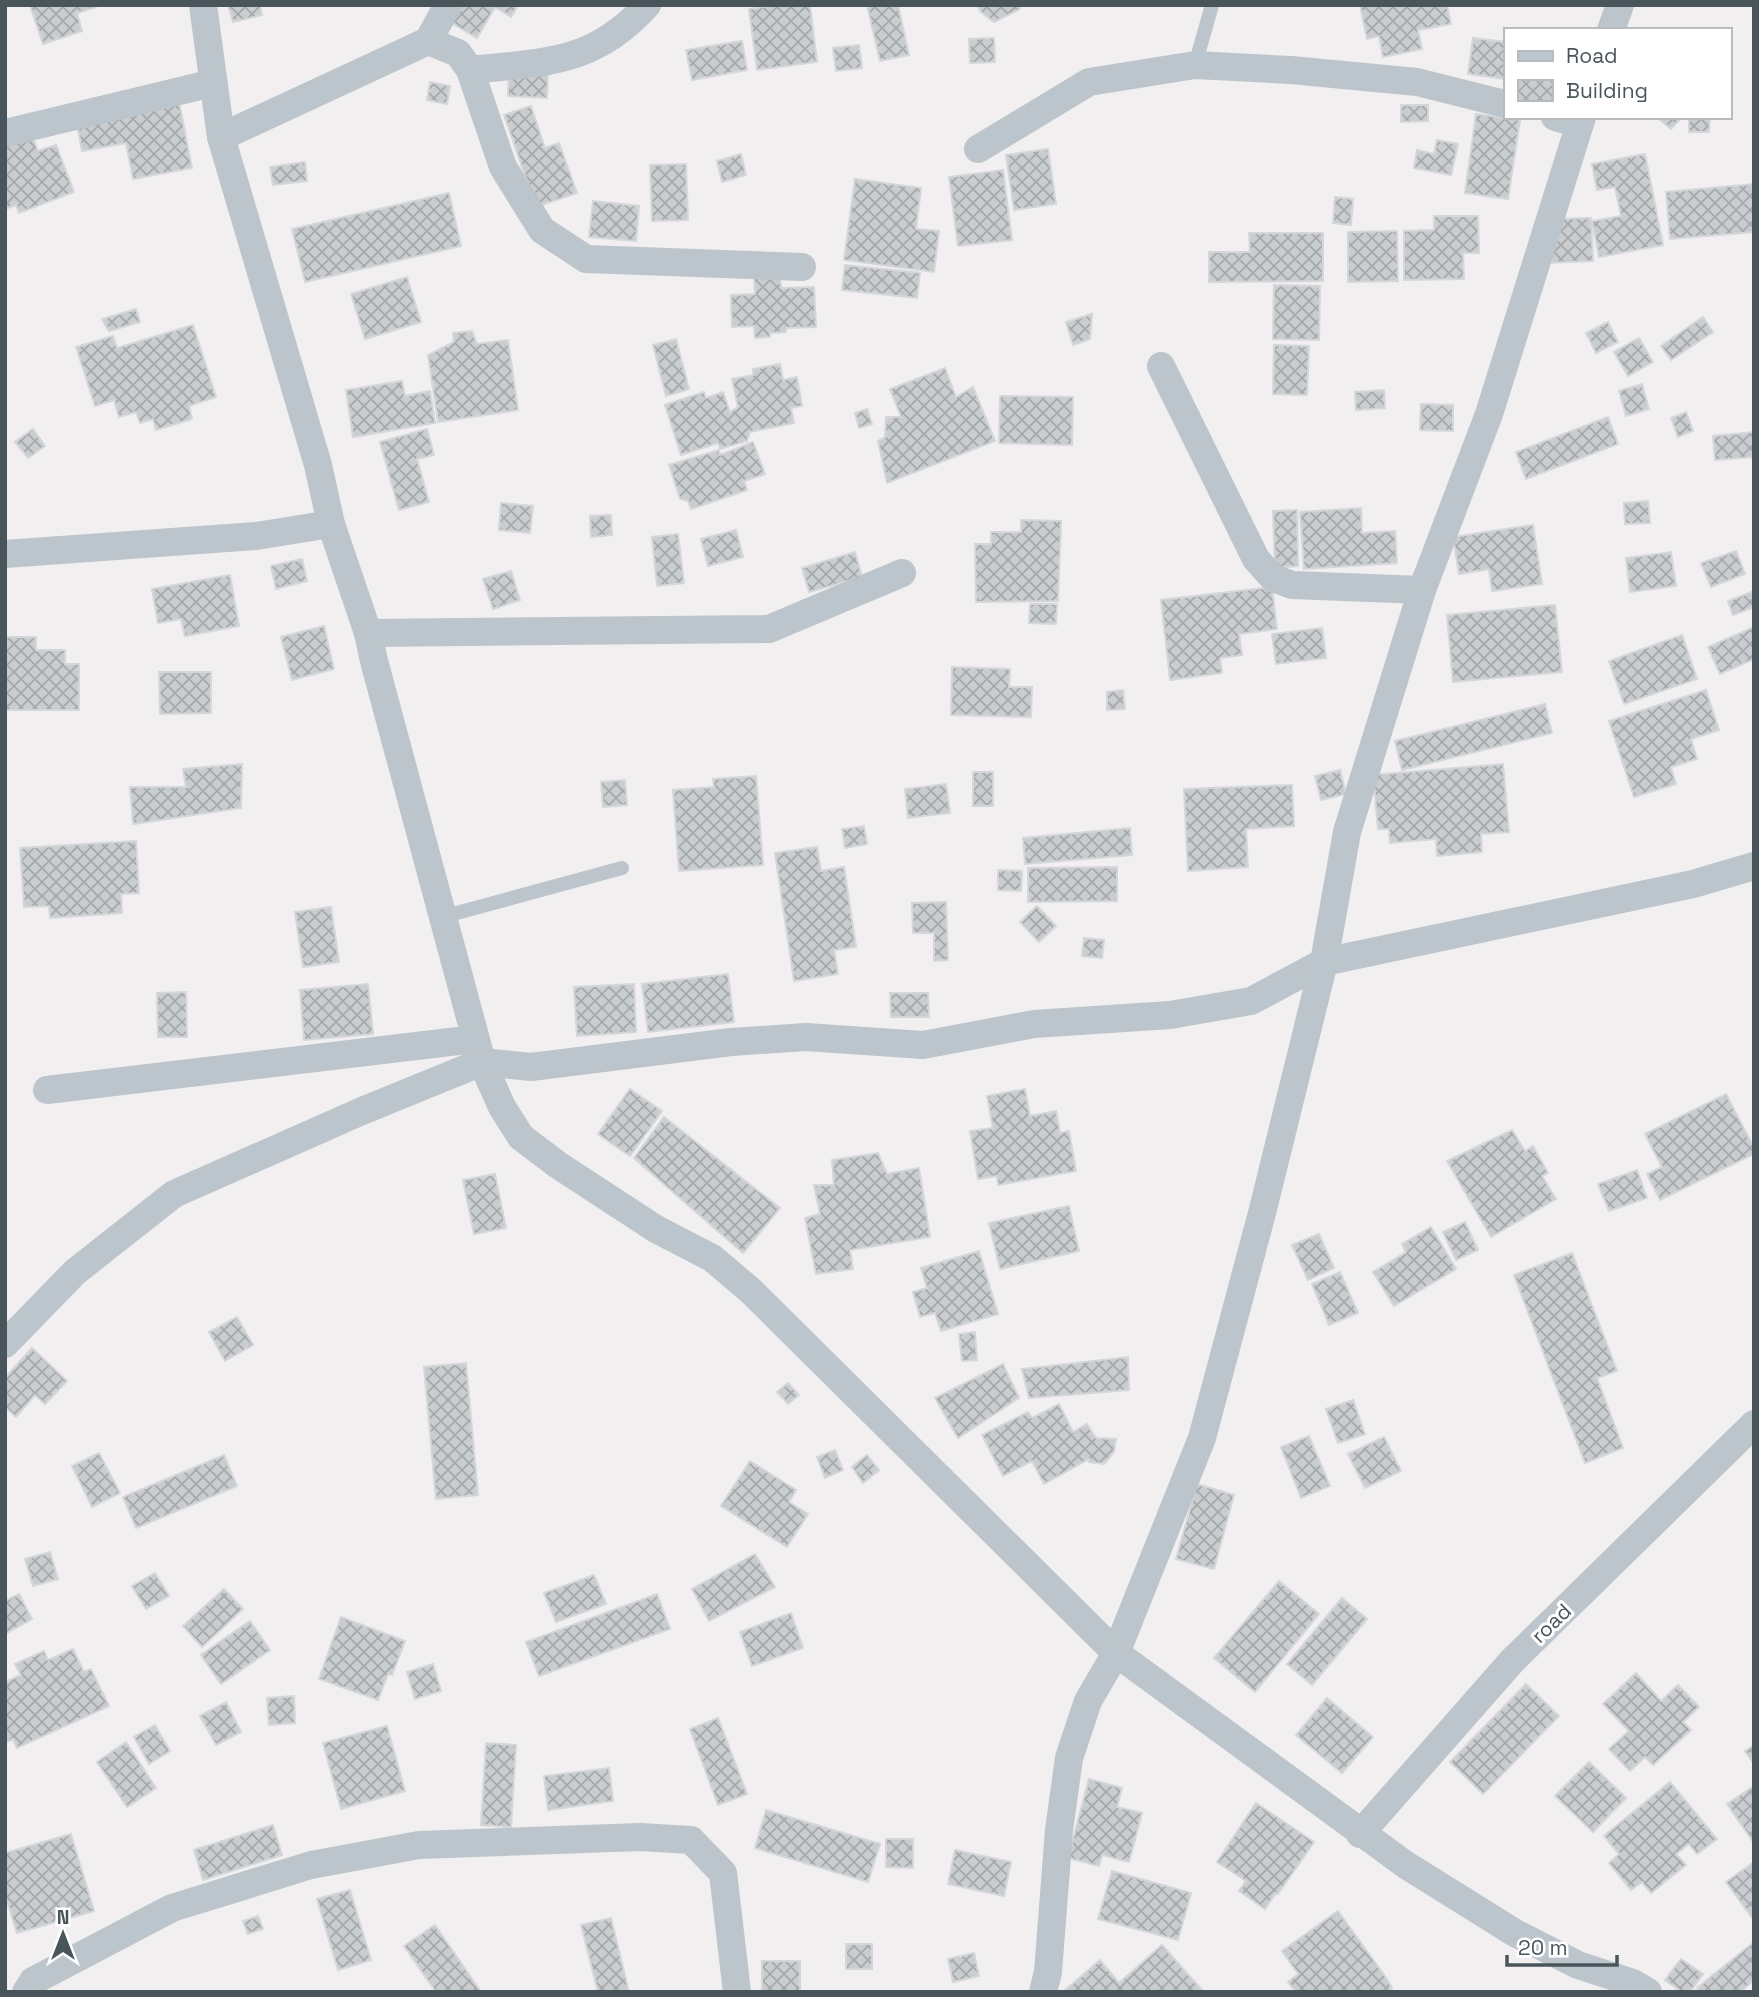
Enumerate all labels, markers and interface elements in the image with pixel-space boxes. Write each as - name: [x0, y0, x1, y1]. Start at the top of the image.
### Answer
- legend: [1504, 28, 1731, 119]
- text: Road: [1566, 42, 1618, 69]
- text: Building: [1566, 77, 1648, 104]
- street label: road: [1525, 1597, 1577, 1649]
- north arrow: [28, 1899, 98, 1969]
- text: N: [57, 1905, 69, 1930]
- scale bar: [1507, 1924, 1617, 1968]
- text: 20 m: [1518, 1934, 1568, 1961]

